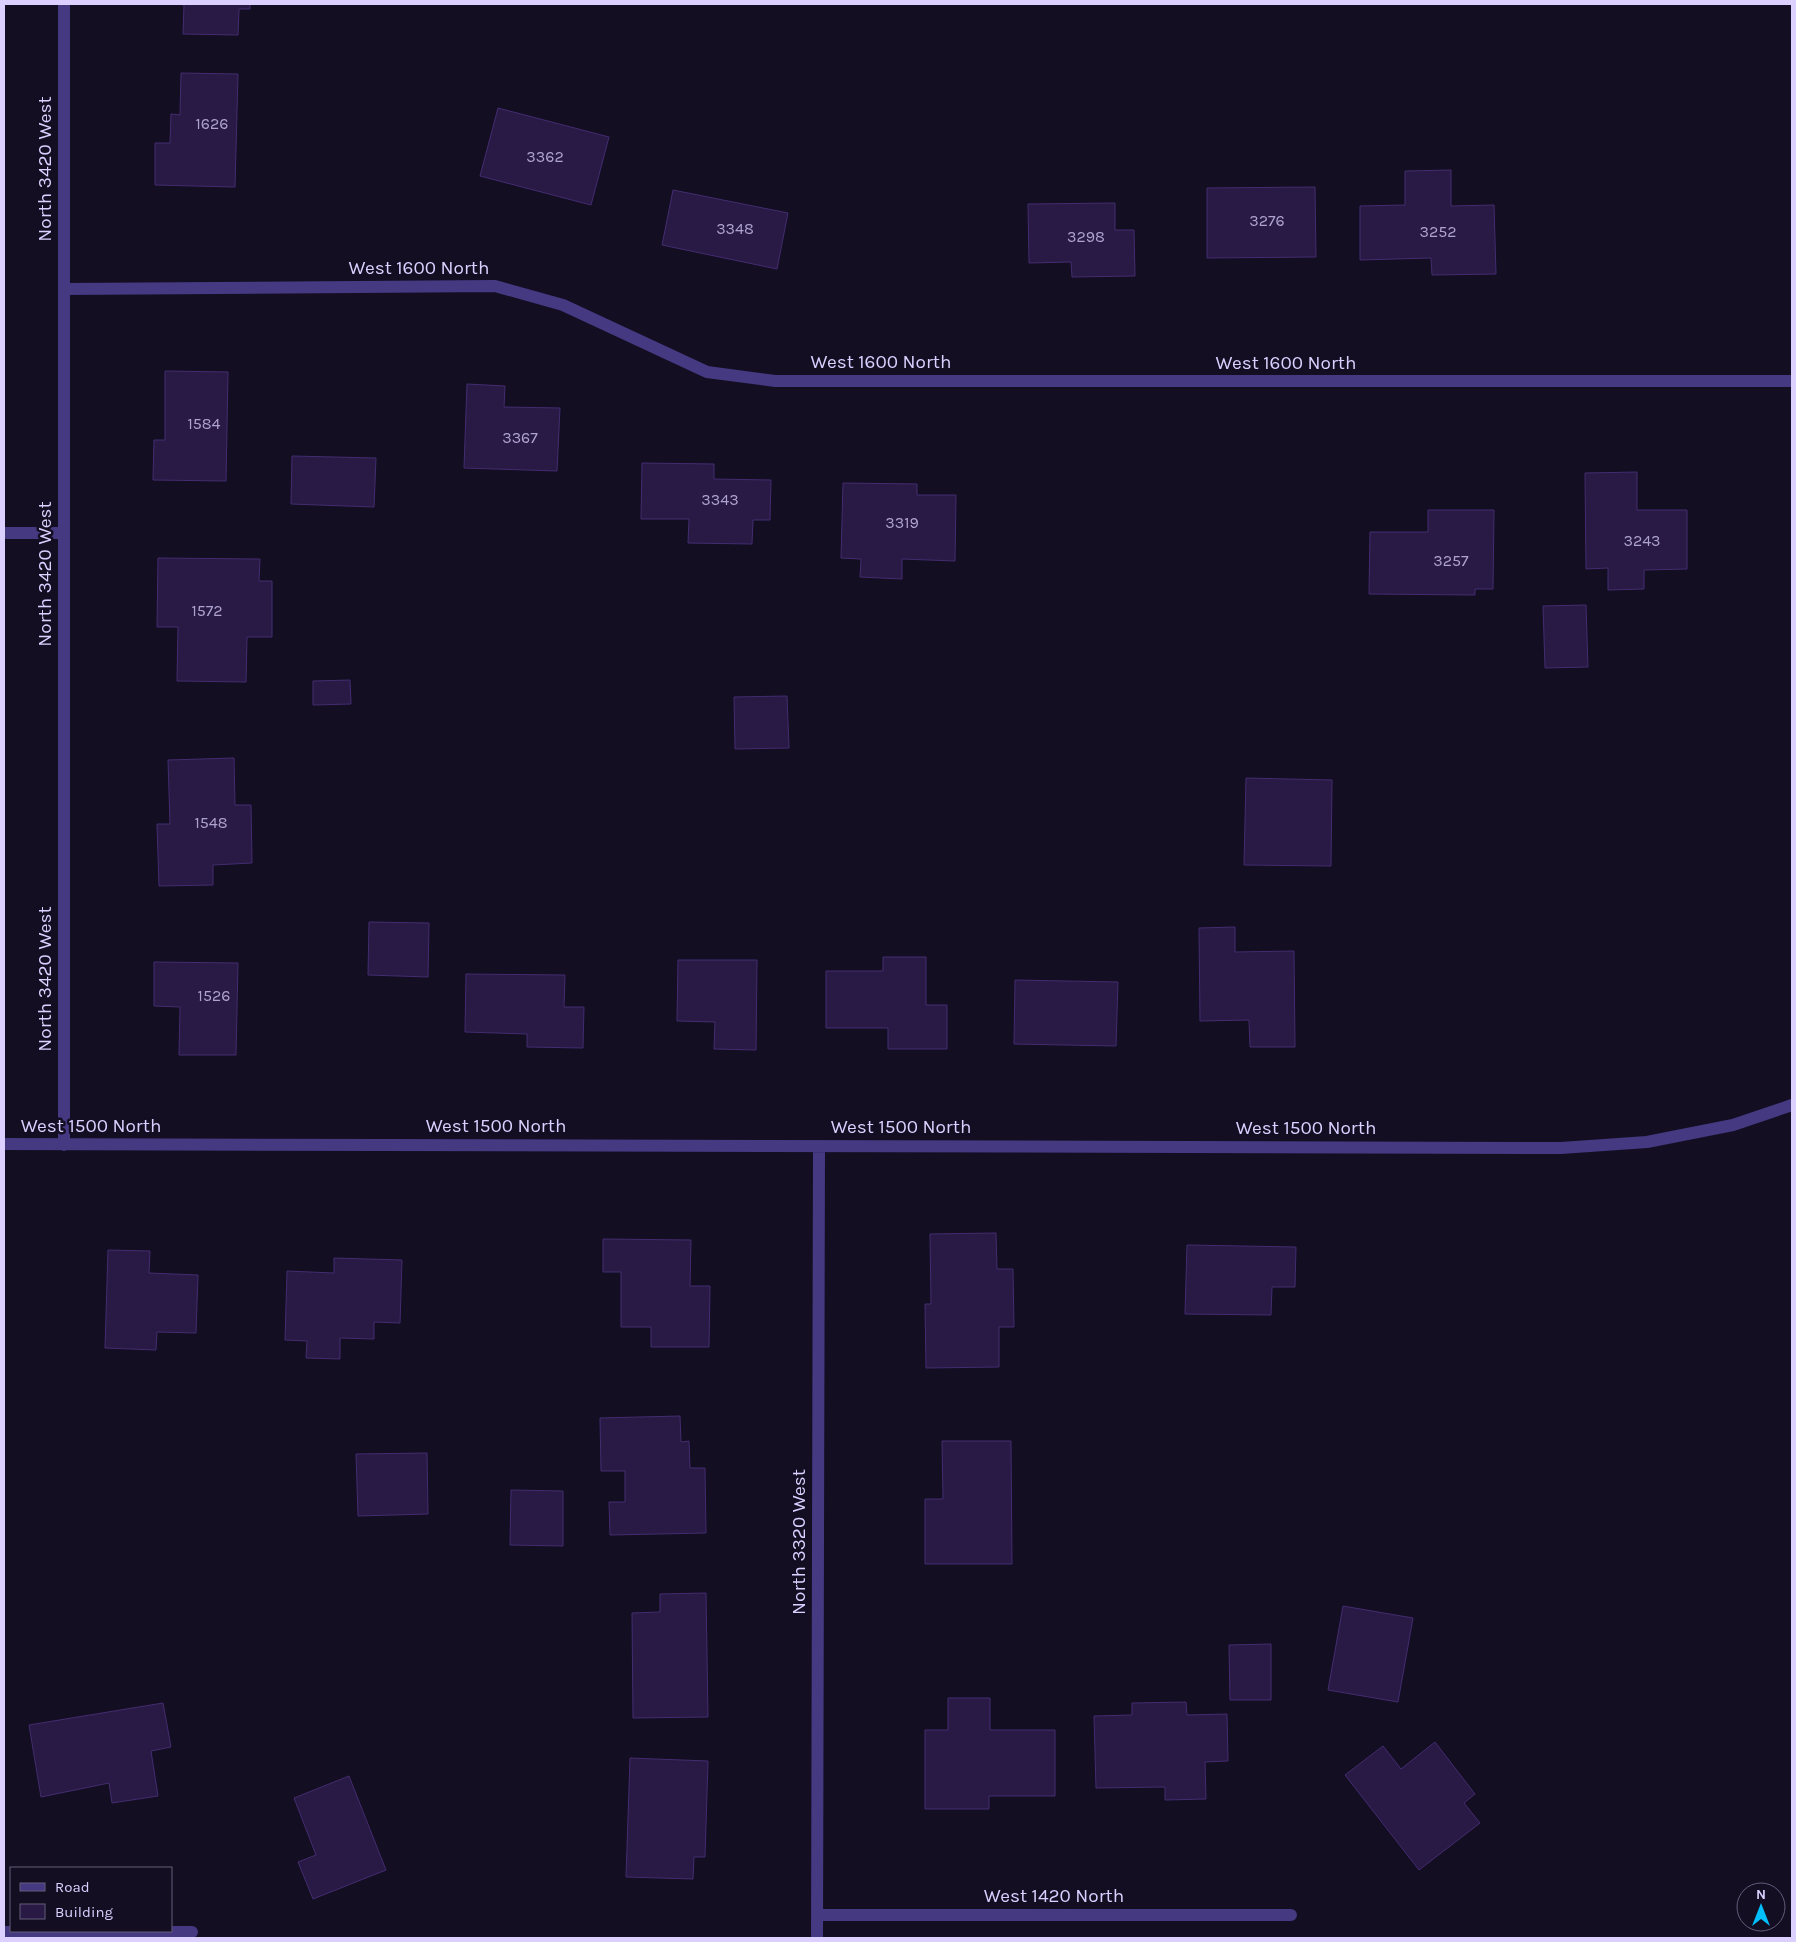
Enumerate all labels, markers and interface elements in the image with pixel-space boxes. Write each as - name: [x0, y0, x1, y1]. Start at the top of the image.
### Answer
- street label: North 3420 West: [34, 96, 56, 242]
- house number: 1626: [196, 114, 228, 133]
- house number: 3362: [526, 147, 564, 166]
- house number: 3276: [1249, 211, 1285, 230]
- house number: 3348: [716, 219, 754, 238]
- house number: 3252: [1419, 222, 1457, 241]
- house number: 3298: [1067, 227, 1105, 246]
- street label: West 1600 North: [349, 257, 489, 279]
- street label: West 1600 North: [811, 351, 951, 373]
- street label: West 1600 North: [1216, 352, 1356, 374]
- house number: 1584: [187, 414, 221, 433]
- house number: 3367: [502, 428, 538, 447]
- house number: 3343: [701, 490, 739, 509]
- street label: North 3420 West: [34, 501, 56, 647]
- house number: 3319: [885, 513, 919, 532]
- house number: 3243: [1623, 531, 1661, 550]
- house number: 3257: [1433, 551, 1469, 570]
- house number: 1572: [191, 601, 223, 620]
- house number: 1548: [194, 813, 228, 832]
- street label: North 3420 West: [34, 906, 56, 1052]
- house number: 1526: [198, 986, 230, 1005]
- street label: West 1500 North: [21, 1115, 161, 1137]
- street label: West 1500 North: [426, 1115, 566, 1137]
- street label: West 1500 North: [831, 1116, 971, 1138]
- street label: West 1500 North: [1236, 1117, 1376, 1139]
- street label: North 3320 West: [788, 1469, 810, 1615]
- legend: [10, 1867, 172, 1932]
- text: Road: [55, 1878, 90, 1896]
- north arrow: [1736, 1882, 1786, 1932]
- street label: West 1420 North: [984, 1885, 1124, 1907]
- text: N: [1756, 1886, 1766, 1903]
- text: Building: [55, 1903, 113, 1921]

